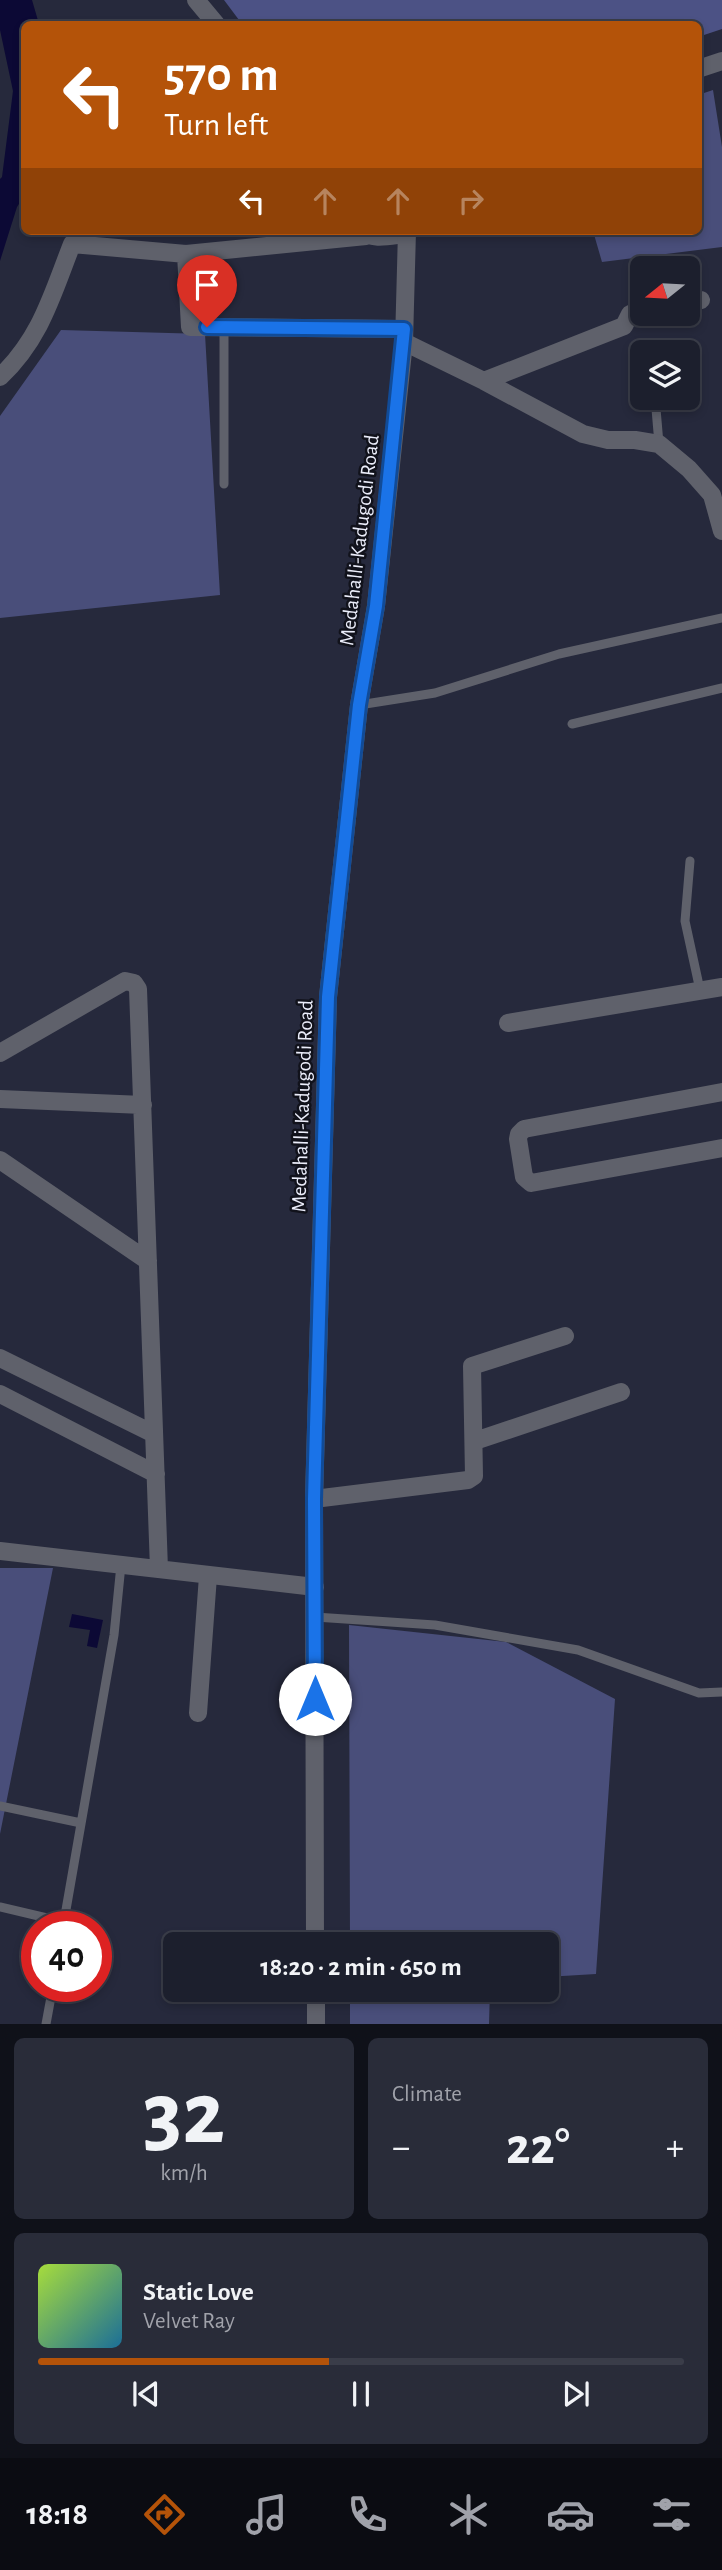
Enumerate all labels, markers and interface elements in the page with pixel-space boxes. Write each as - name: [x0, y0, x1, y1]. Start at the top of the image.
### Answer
- icon: left: [49, 49, 140, 140]
- text: 570 m: [164, 51, 279, 100]
- text: Turn left: [164, 109, 268, 141]
- icon: left: [233, 182, 271, 220]
- icon: ahead: [306, 182, 344, 220]
- icon: ahead: [379, 182, 417, 220]
- icon: right: [452, 182, 490, 220]
- pin: [177, 255, 237, 327]
- north arrow: [630, 256, 700, 326]
- map controls: [630, 256, 700, 410]
- icon: arrive: [188, 266, 226, 304]
- button: layers: [630, 340, 700, 410]
- street label: Medahalli-Kadugodi Road: [336, 433, 383, 647]
- street label: Medahalli-Kadugodi Road: [288, 999, 317, 1213]
- position arrow: [278, 1662, 352, 1736]
- speed limit sign: 40: [21, 1911, 112, 2002]
- text: 18:20 · 2 min · 650 m: [260, 1954, 462, 1980]
- text: 32: [143, 2069, 225, 2160]
- text: Climate: [392, 2083, 462, 2106]
- text: 22°: [506, 2121, 570, 2173]
- text: −: [392, 2129, 410, 2167]
- text: +: [666, 2129, 684, 2167]
- text: km/h: [160, 2162, 208, 2185]
- text: Static Love: [143, 2279, 254, 2305]
- text: Velvet Ray: [143, 2310, 235, 2333]
- icon: previous: [127, 2375, 165, 2413]
- icon: pause: [342, 2375, 380, 2413]
- icon: next: [557, 2375, 595, 2413]
- icon: directions: [140, 2490, 189, 2539]
- icon: music: [242, 2490, 291, 2539]
- icon: phone: [343, 2490, 392, 2539]
- icon: climate: [444, 2490, 493, 2539]
- icon: car: [546, 2490, 595, 2539]
- icon: filters: [647, 2490, 696, 2539]
- text: 18:18: [26, 2498, 88, 2530]

